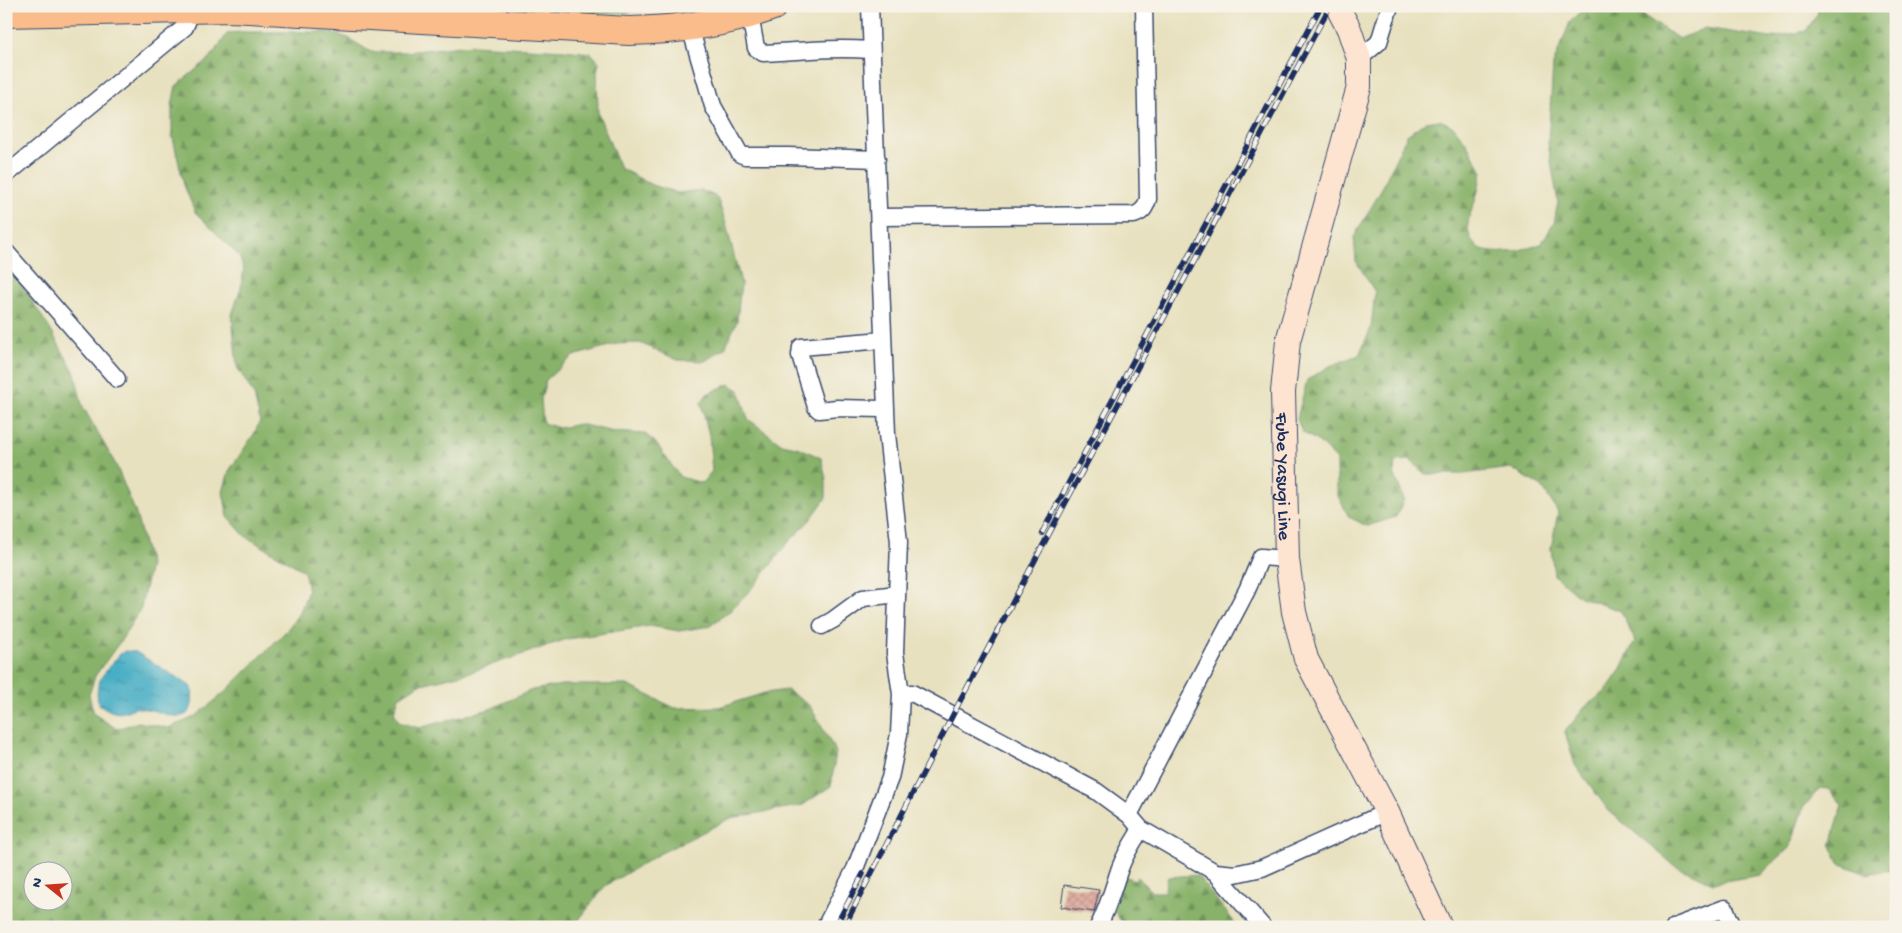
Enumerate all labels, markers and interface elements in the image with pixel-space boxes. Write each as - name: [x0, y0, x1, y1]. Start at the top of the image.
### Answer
- street label: Fube Yasugi Line: [1268, 411, 1295, 541]
- north arrow: [22, 860, 72, 910]
- text: N: [28, 876, 47, 890]

